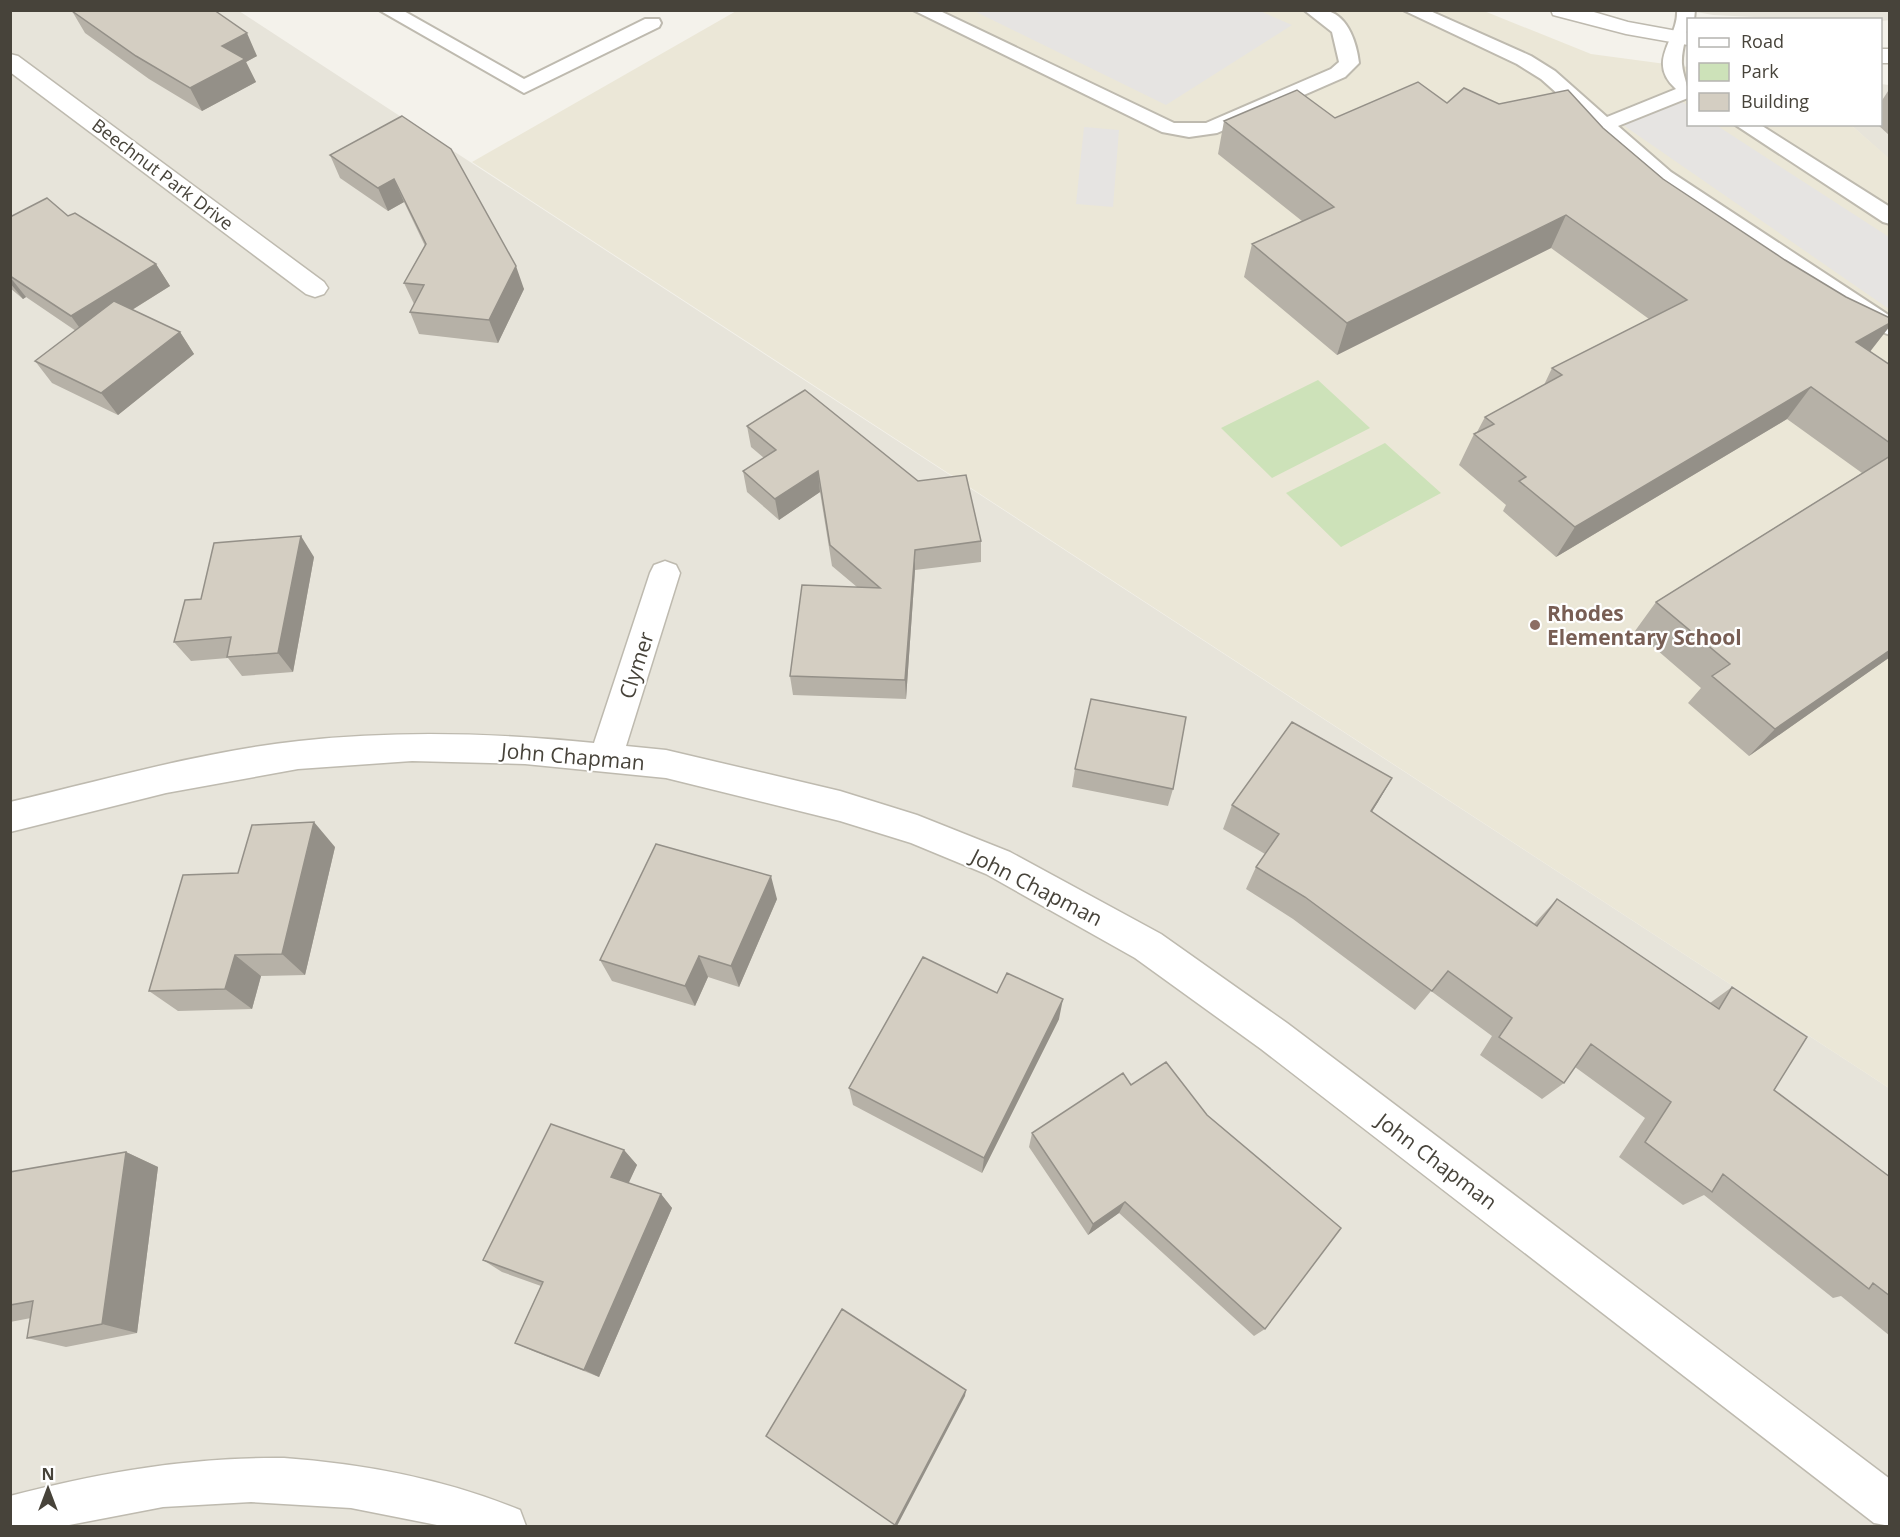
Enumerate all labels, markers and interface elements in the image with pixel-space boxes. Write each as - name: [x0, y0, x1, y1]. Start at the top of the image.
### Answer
- legend: [1687, 18, 1882, 126]
- text: Road: [1741, 29, 1784, 53]
- text: Park: [1741, 59, 1779, 83]
- text: Building: [1741, 89, 1809, 113]
- street label: Beechnut Park Drive: [87, 113, 239, 235]
- place label: Rhodes Elementary School: [1547, 599, 1742, 651]
- marker: Rhodes Elementary School: [1528, 618, 1542, 632]
- street label: Clymer: [612, 628, 660, 702]
- street label: John Chapman: [498, 736, 646, 776]
- street label: John Chapman: [965, 841, 1108, 932]
- street label: John Chapman: [1369, 1105, 1503, 1216]
- north arrow: [18, 1459, 78, 1519]
- text: N: [41, 1463, 55, 1485]

